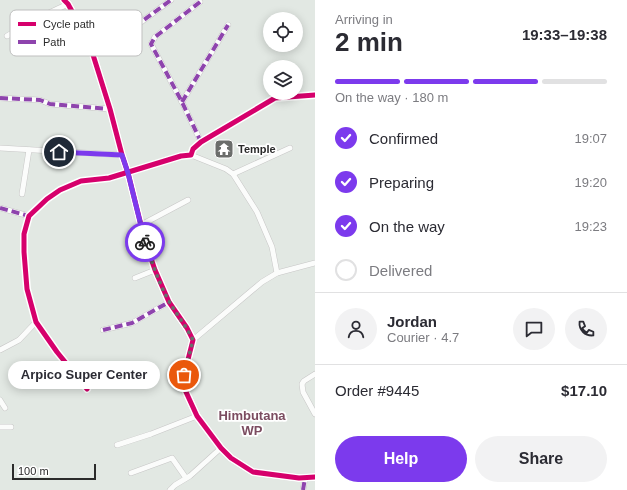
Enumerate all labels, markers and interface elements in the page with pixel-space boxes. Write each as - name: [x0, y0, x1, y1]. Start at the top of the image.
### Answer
- legend: [10, 10, 142, 56]
- map controls: [263, 12, 303, 100]
- button: locate: [263, 12, 303, 52]
- text: Arriving in: [335, 12, 393, 27]
- text: Cycle path: [43, 18, 95, 30]
- text: 19:33–19:38: [522, 26, 607, 43]
- text: 2 min: [335, 27, 403, 57]
- text: Path: [43, 36, 66, 48]
- button: layers: [263, 60, 303, 100]
- text: On the way · 180 m: [335, 90, 448, 105]
- icon: check: [335, 127, 357, 149]
- text: Confirmed: [369, 130, 438, 147]
- text: 19:07: [574, 131, 607, 146]
- pin: [42, 135, 76, 169]
- temple icon: Temple: [213, 138, 235, 160]
- icon: home: [48, 141, 70, 163]
- place label: Temple: [238, 143, 276, 155]
- icon: check: [335, 171, 357, 193]
- text: Preparing: [369, 174, 434, 191]
- text: 19:20: [574, 175, 607, 190]
- icon: check: [335, 215, 357, 237]
- text: On the way: [369, 218, 445, 235]
- text: 19:23: [574, 219, 607, 234]
- courier: [125, 222, 165, 262]
- icon: bike: [134, 231, 156, 253]
- text: Delivered: [369, 262, 432, 279]
- button: person: [335, 308, 377, 350]
- button: chat: [513, 308, 555, 350]
- button: phone: [565, 308, 607, 350]
- text: Jordan: [387, 313, 437, 330]
- text: Courier · 4.7: [387, 330, 459, 345]
- pin: [167, 358, 201, 392]
- callout: Arpico Super Center: [8, 361, 160, 389]
- icon: bag: [173, 364, 195, 386]
- text: Arpico Super Center: [21, 367, 147, 382]
- text: Order #9445: [335, 382, 419, 399]
- text: $17.10: [561, 382, 607, 399]
- district label: Himbutana WP: [218, 408, 286, 438]
- button: Help: [335, 436, 467, 482]
- button: Share: [475, 436, 607, 482]
- scale bar: [12, 462, 96, 481]
- text: 100 m: [18, 465, 49, 477]

